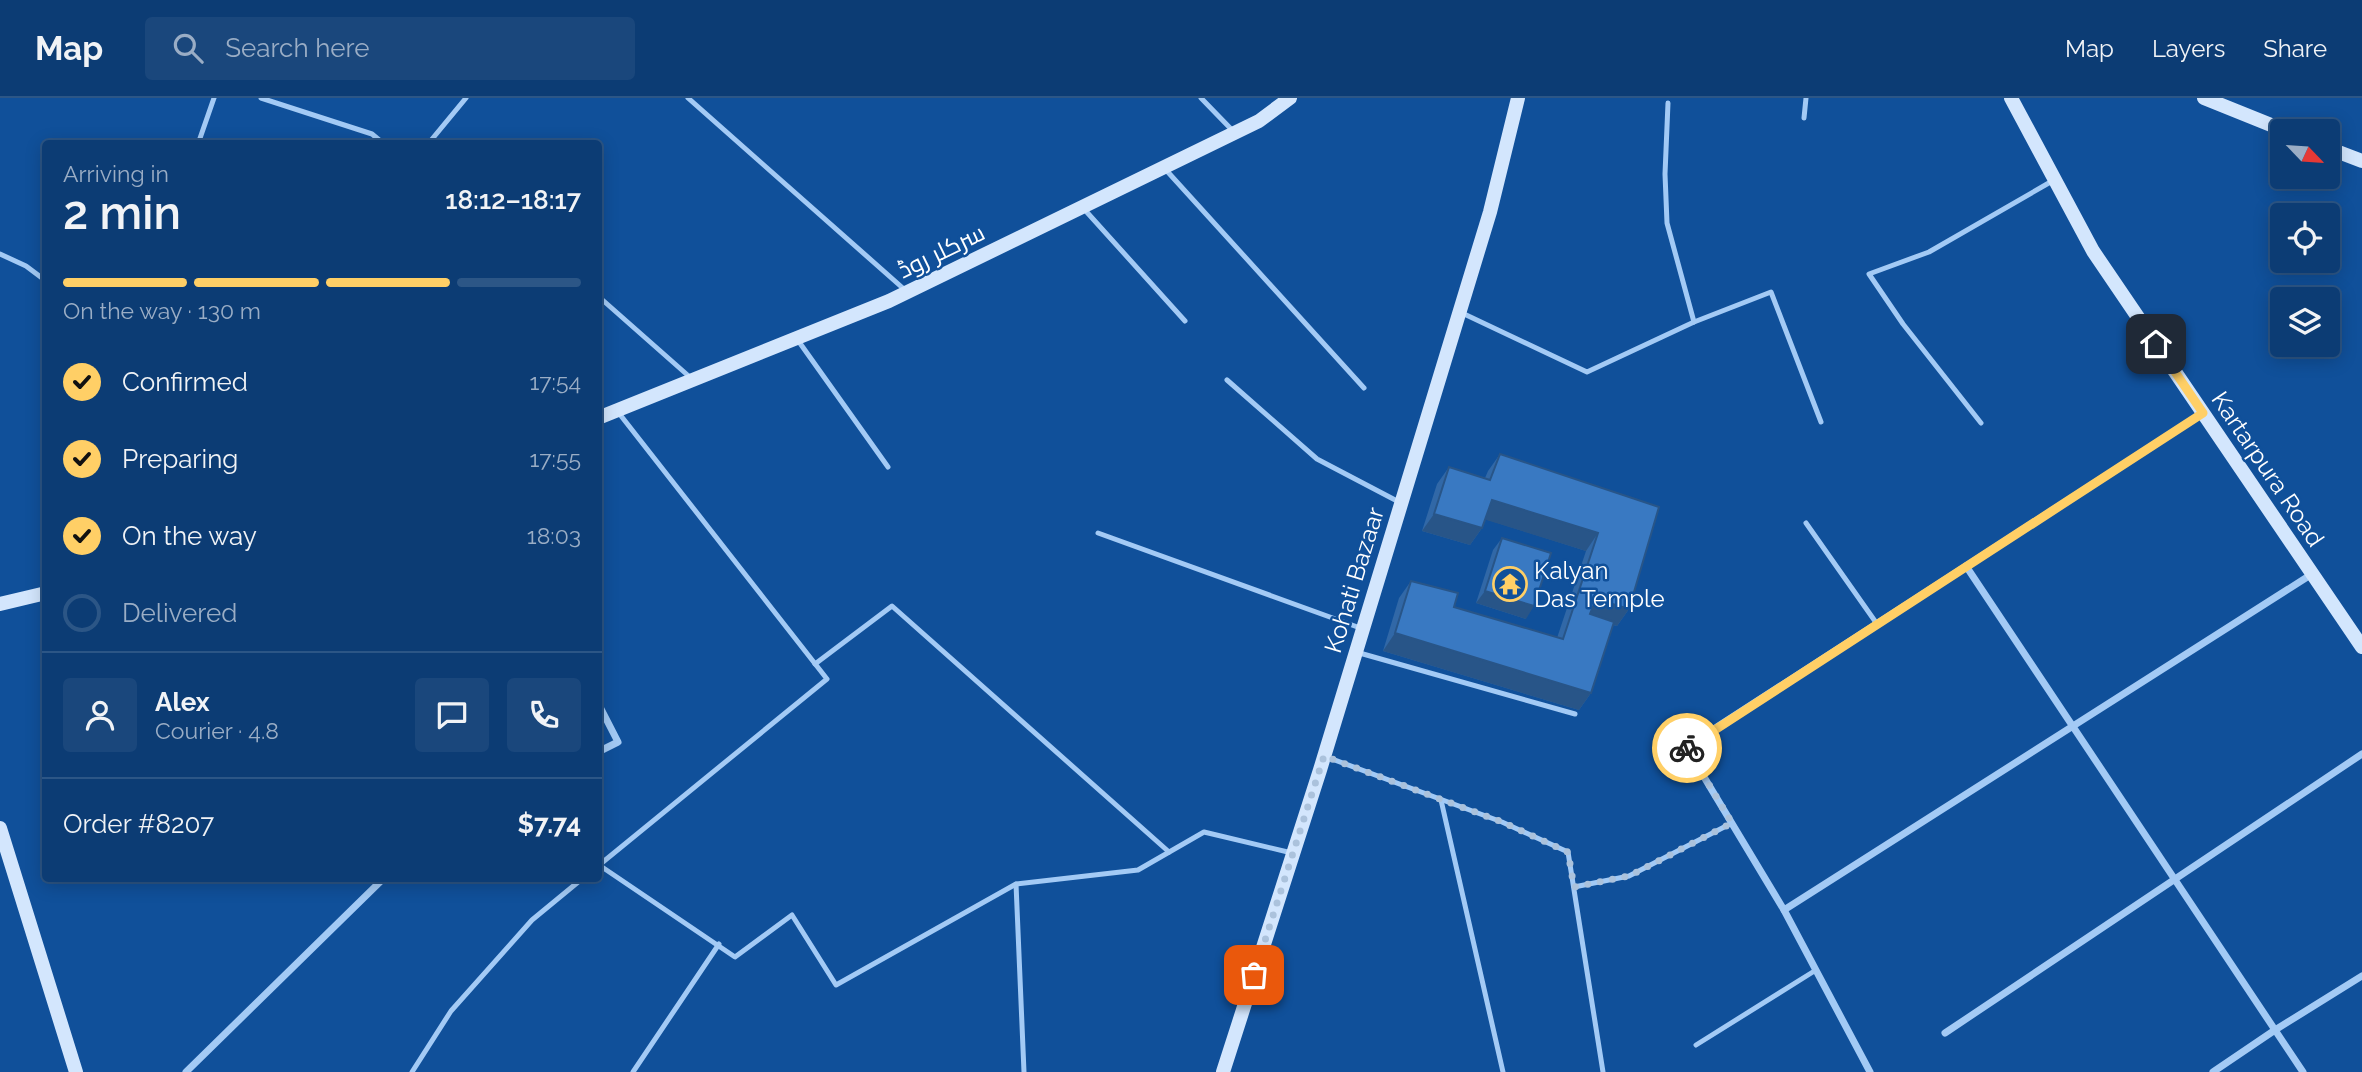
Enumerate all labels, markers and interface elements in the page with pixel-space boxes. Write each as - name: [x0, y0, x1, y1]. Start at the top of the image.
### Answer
- search box: [145, 17, 635, 80]
- text: Map: [35, 29, 103, 68]
- icon: search: [169, 29, 207, 67]
- text: Search here: [225, 33, 370, 63]
- text: Map: [2065, 34, 2114, 63]
- text: Layers: [2152, 34, 2225, 63]
- text: Share: [2263, 34, 2327, 63]
- north arrow: [2270, 119, 2340, 189]
- map controls: [2270, 119, 2340, 357]
- text: Arriving in: [63, 160, 169, 187]
- text: 18:12–18:17: [445, 185, 581, 215]
- text: 2 min: [63, 186, 181, 240]
- button: locate: [2270, 203, 2340, 273]
- street label: سرکلر روڈ: [893, 218, 989, 284]
- button: layers: [2270, 287, 2340, 357]
- text: On the way · 130 m: [63, 297, 261, 324]
- pin: [2126, 314, 2186, 374]
- icon: home: [2137, 325, 2175, 363]
- icon: check: [63, 363, 101, 401]
- text: Confirmed: [122, 367, 248, 397]
- text: 17:54: [530, 368, 581, 395]
- street label: Kartarpura Road: [2205, 386, 2331, 552]
- icon: check: [63, 440, 101, 478]
- text: Preparing: [122, 444, 238, 474]
- text: 17:55: [530, 445, 581, 472]
- street label: Kohati Bazaar: [1318, 503, 1390, 656]
- icon: check: [63, 517, 101, 555]
- text: On the way: [122, 521, 257, 551]
- text: 18:03: [527, 522, 581, 549]
- place label: Kalyan Das Temple: [1534, 556, 1665, 613]
- temple icon: Kalyan Das Temple: [1491, 565, 1529, 603]
- text: Delivered: [122, 598, 237, 628]
- button: person: [63, 678, 137, 752]
- button: chat: [415, 678, 489, 752]
- button: phone: [507, 678, 581, 752]
- text: Alex: [155, 687, 210, 717]
- courier: [1652, 713, 1722, 783]
- text: Courier · 4.8: [155, 717, 279, 744]
- icon: bike: [1668, 729, 1706, 767]
- text: Order #8207: [63, 809, 214, 839]
- text: $7.74: [518, 809, 581, 839]
- pin: [1224, 945, 1284, 1005]
- icon: bag: [1235, 956, 1273, 994]

